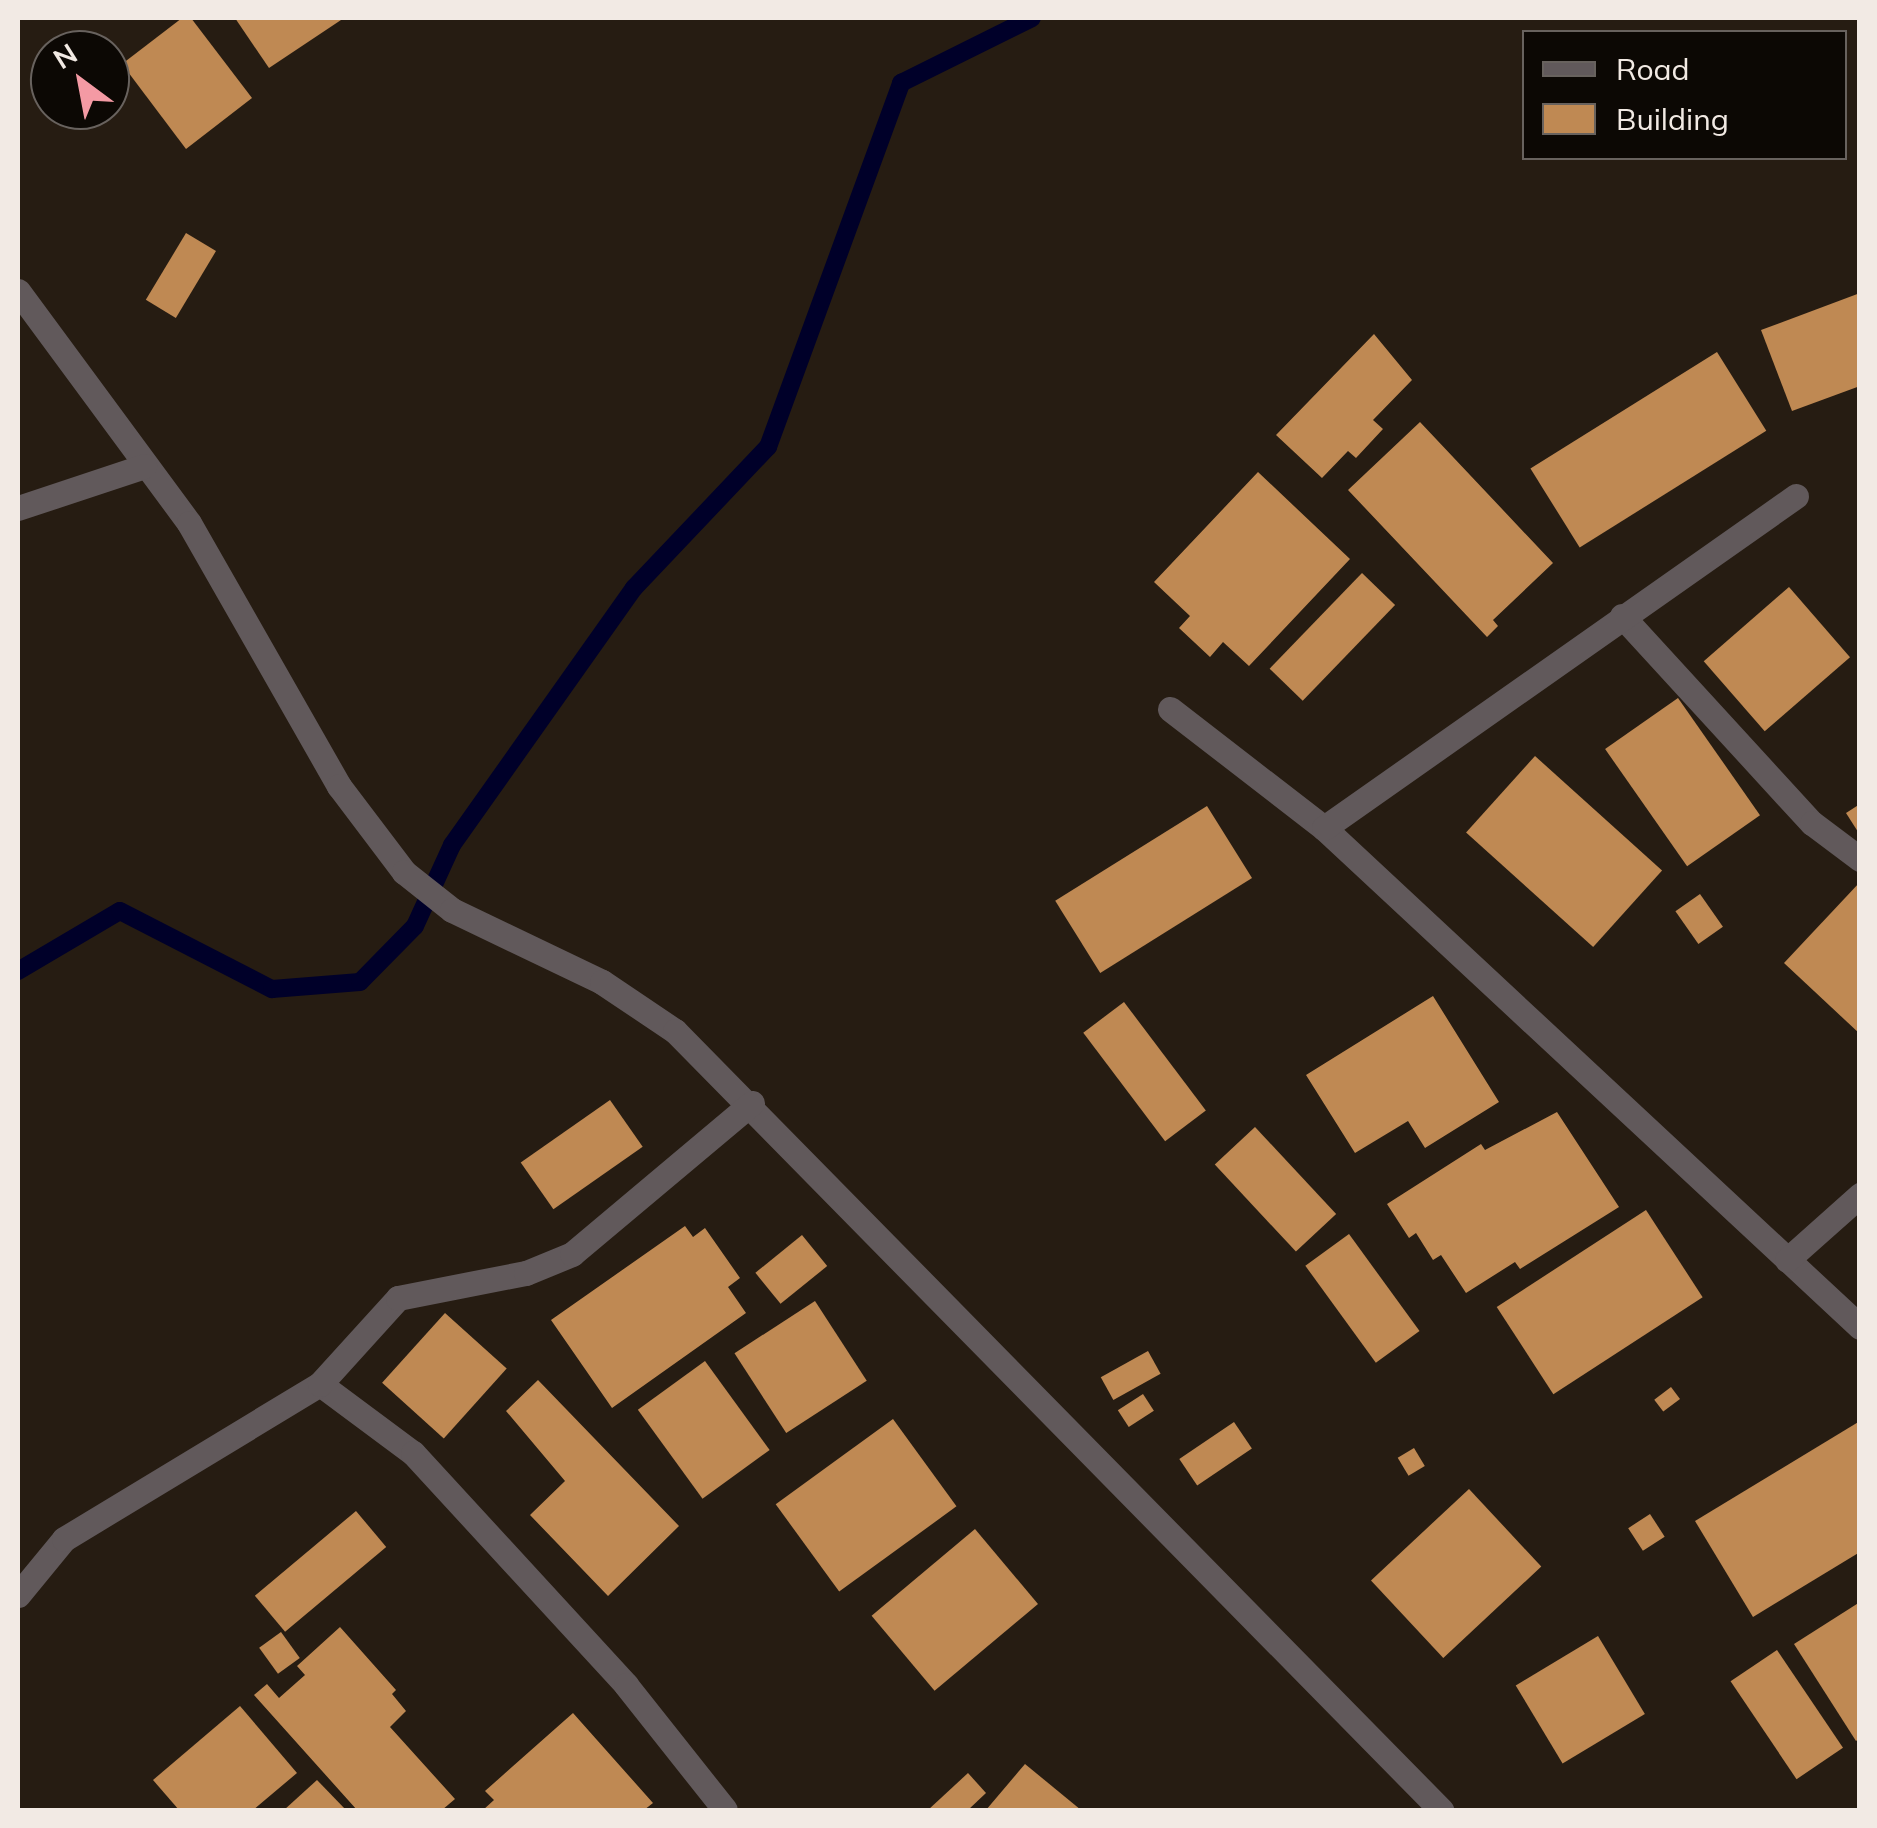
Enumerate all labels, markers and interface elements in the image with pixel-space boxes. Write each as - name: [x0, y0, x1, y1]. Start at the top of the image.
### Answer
- north arrow: [30, 30, 130, 130]
- legend: [1522, 30, 1847, 160]
- text: N: [47, 35, 83, 76]
- text: Road: [1616, 50, 1690, 88]
- text: Building: [1616, 100, 1729, 138]

